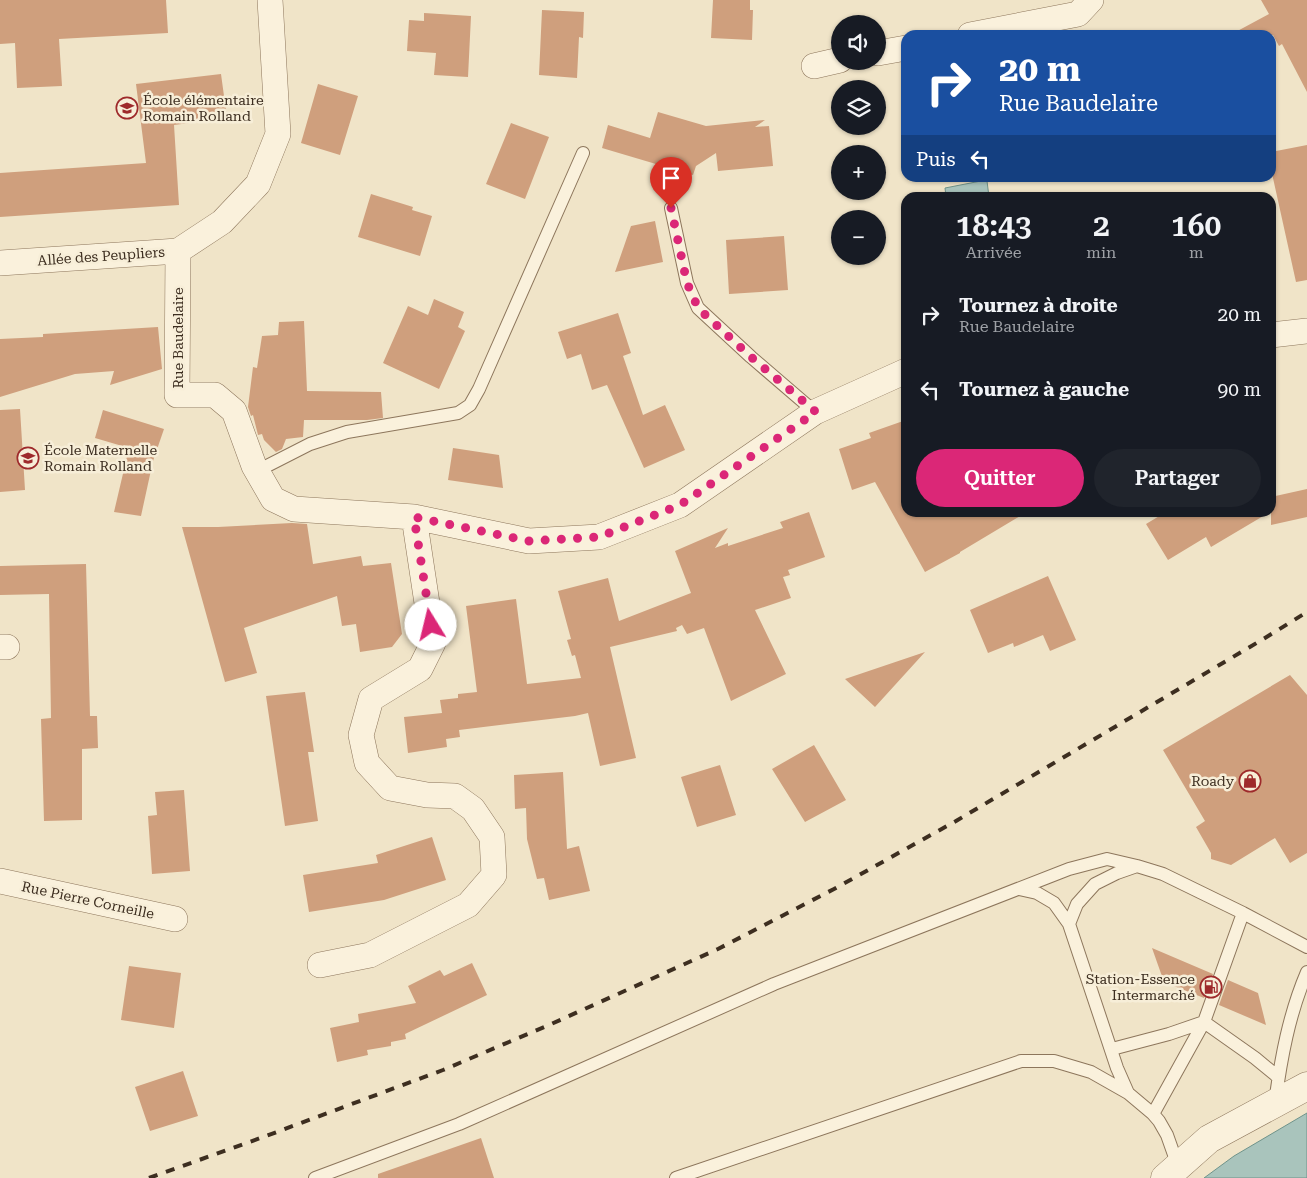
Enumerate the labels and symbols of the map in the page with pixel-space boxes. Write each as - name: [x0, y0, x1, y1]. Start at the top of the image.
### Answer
- place label: École élémentaire Romain Rolland: [143, 92, 264, 124]
- school or university icon: École élémentaire Romain Rolland: [115, 96, 139, 120]
- pin: [650, 157, 692, 208]
- street label: Allée des Peupliers: [37, 244, 166, 268]
- street label: Rue Baudelaire: [170, 287, 186, 389]
- place label: École Maternelle Romain Rolland: [44, 442, 157, 474]
- school or university icon: École Maternelle Romain Rolland: [16, 446, 40, 470]
- position arrow: [404, 598, 456, 650]
- shop icon: Roady: [1238, 769, 1262, 793]
- place label: Roady: [1191, 773, 1235, 789]
- street label: Rue Pierre Corneille: [20, 878, 156, 922]
- place label: Station-Essence Intermarché: [1086, 971, 1195, 1003]
- fuel station icon: Station-Essence Intermarché: [1199, 975, 1223, 999]

